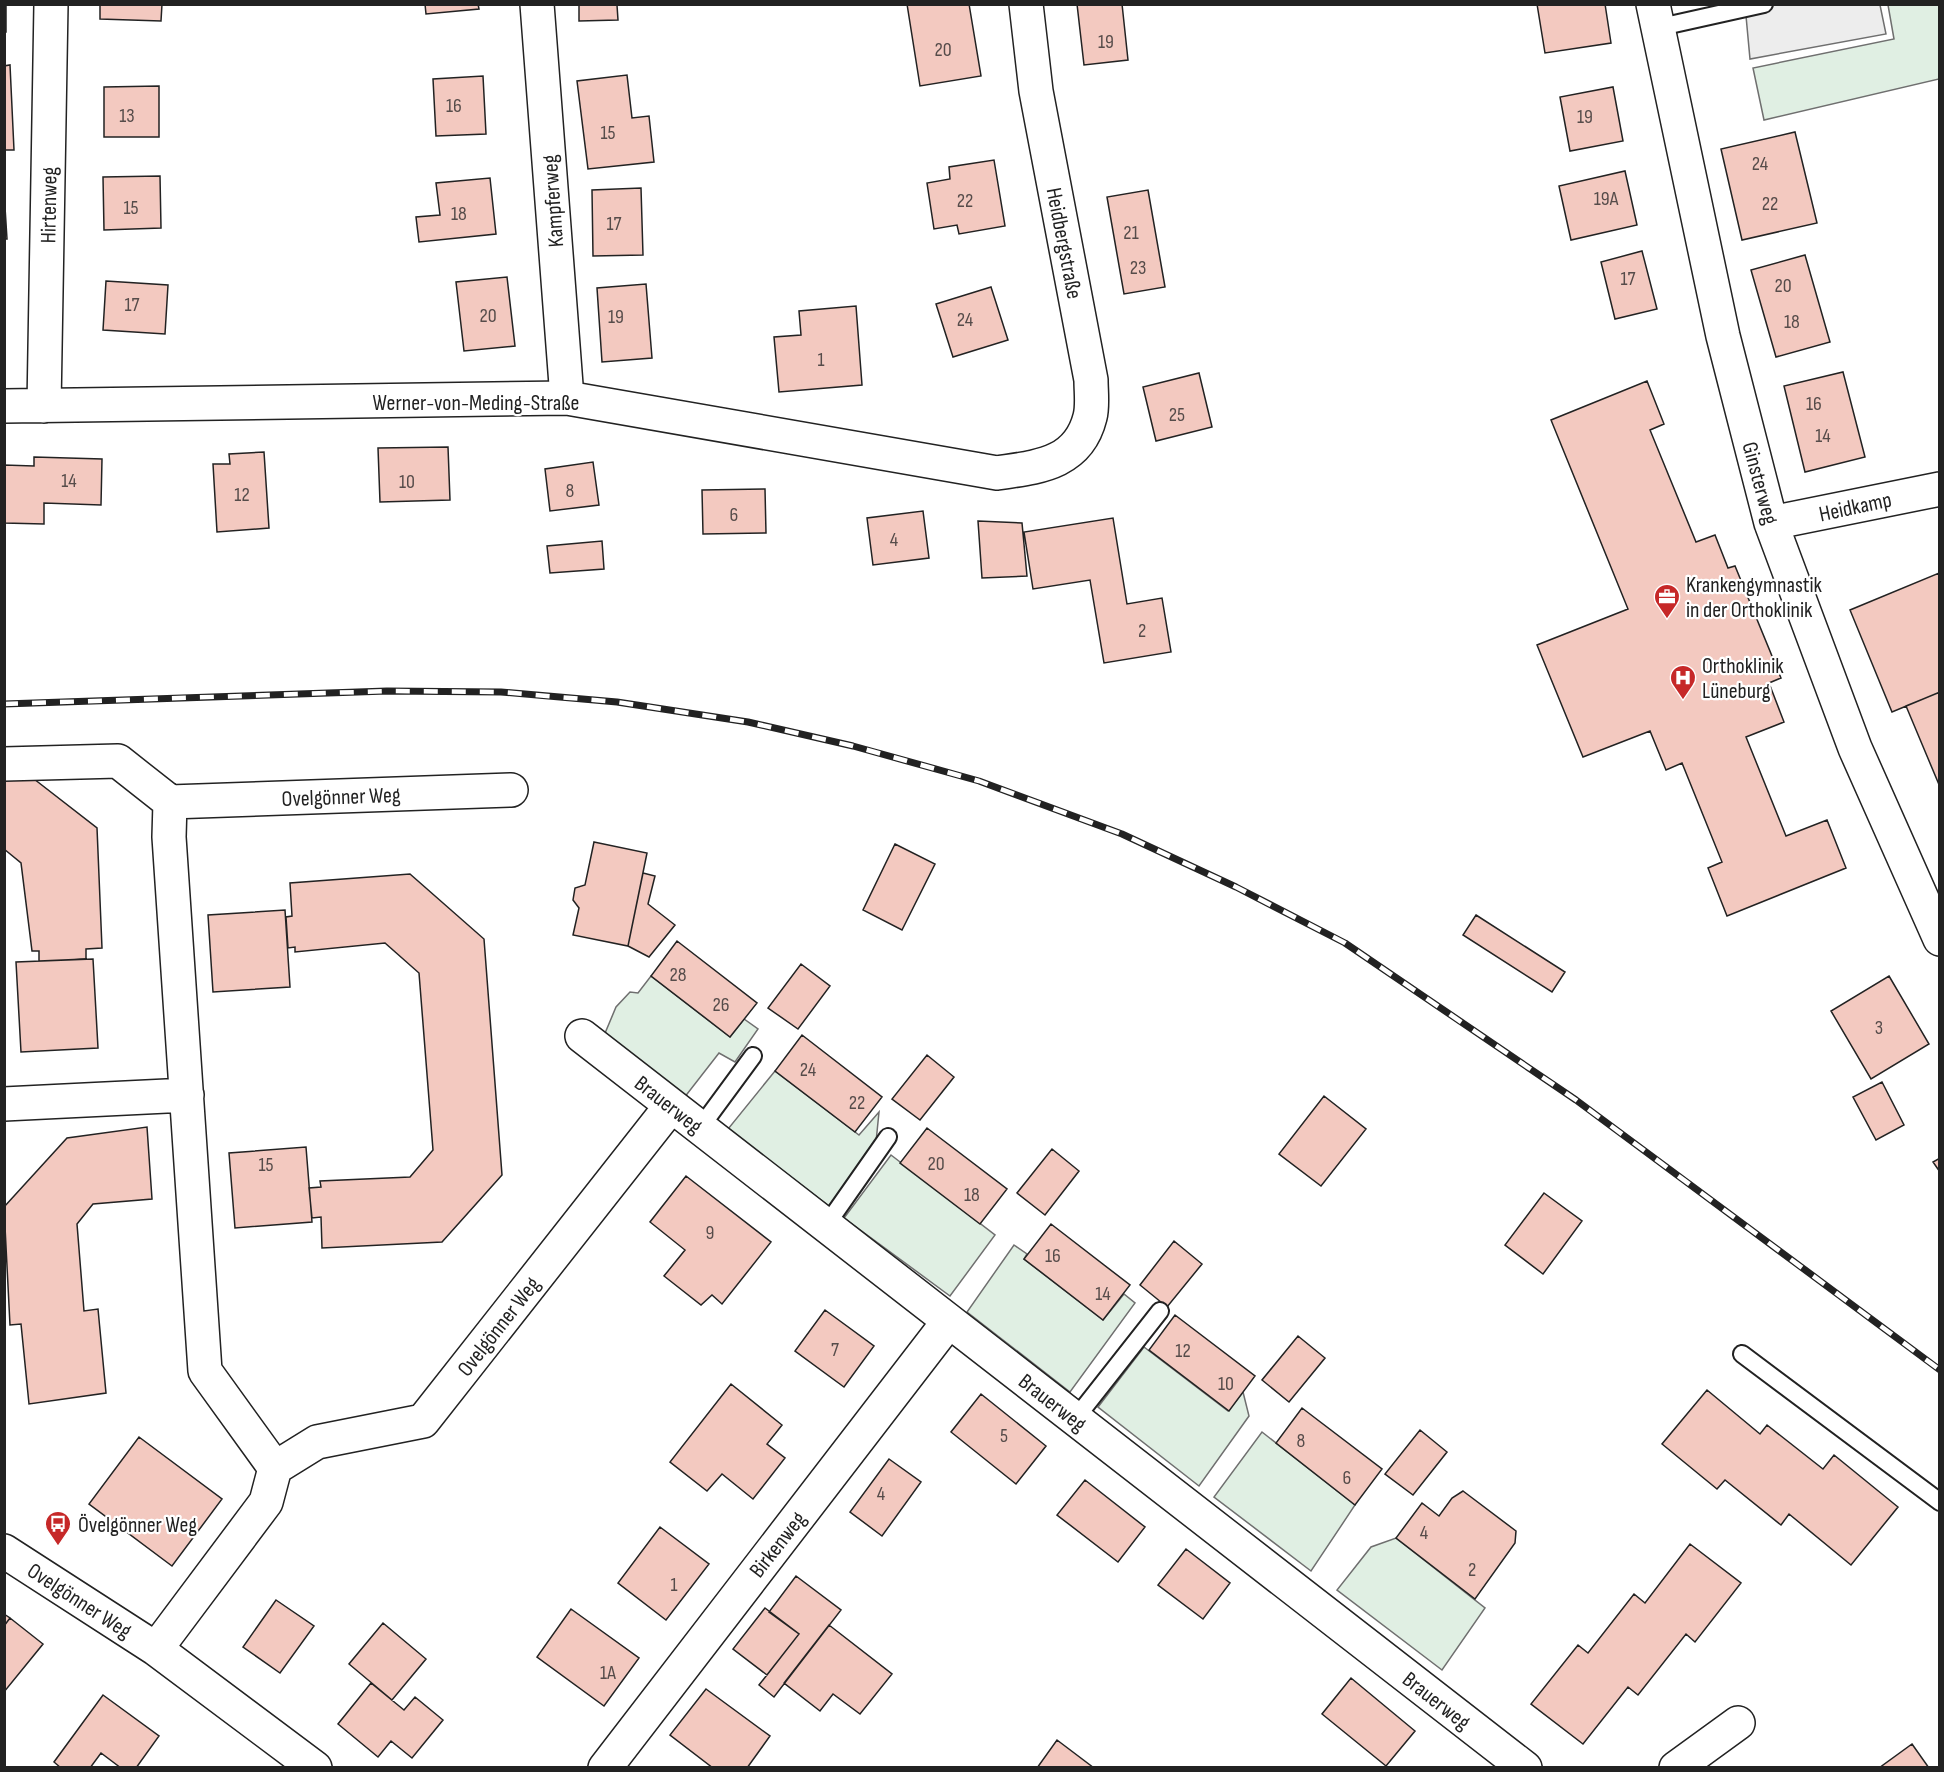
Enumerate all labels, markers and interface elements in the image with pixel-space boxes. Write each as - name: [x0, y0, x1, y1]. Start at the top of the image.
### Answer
- house number: 19: [1098, 30, 1114, 54]
- house number: 20: [934, 38, 952, 62]
- house number: 16: [446, 94, 462, 118]
- house number: 13: [119, 104, 135, 128]
- house number: 19: [1577, 105, 1593, 129]
- house number: 15: [600, 121, 616, 145]
- house number: 24: [1752, 152, 1768, 176]
- street label: Kampferweg: [537, 153, 570, 248]
- street label: Hirtenweg: [35, 166, 64, 244]
- street label: Heidbergstraße: [1040, 185, 1088, 301]
- house number: 19A: [1594, 187, 1619, 211]
- house number: 22: [957, 189, 973, 213]
- house number: 22: [1762, 192, 1778, 216]
- house number: 15: [123, 196, 139, 220]
- house number: 18: [451, 202, 467, 226]
- house number: 17: [607, 212, 621, 236]
- house number: 21: [1123, 221, 1139, 245]
- house number: 23: [1130, 256, 1146, 280]
- house number: 17: [1621, 267, 1635, 291]
- house number: 20: [1774, 274, 1792, 298]
- house number: 17: [125, 293, 139, 317]
- house number: 20: [479, 304, 497, 328]
- house number: 19: [608, 305, 624, 329]
- house number: 24: [957, 308, 973, 332]
- house number: 18: [1784, 310, 1800, 334]
- house number: 1: [818, 348, 825, 372]
- street label: Werner-von-Meding-Straße: [373, 390, 579, 417]
- house number: 16: [1806, 392, 1822, 416]
- house number: 25: [1169, 403, 1185, 427]
- house number: 14: [1815, 424, 1831, 448]
- street label: Ginsterweg: [1736, 439, 1784, 528]
- house number: 14: [61, 469, 77, 493]
- house number: 10: [399, 470, 415, 494]
- house number: 8: [566, 479, 574, 503]
- house number: 12: [234, 483, 250, 507]
- street label: Heidkamp: [1817, 487, 1894, 528]
- house number: 6: [730, 503, 738, 527]
- house number: 4: [890, 528, 898, 552]
- place label: Krankengymnastik in der Orthoklinik: [1686, 572, 1823, 624]
- office icon: Krankengymnastik in der Orthoklinik: [1652, 582, 1682, 620]
- house number: 2: [1138, 619, 1146, 643]
- place label: Orthoklinik Lüneburg: [1702, 653, 1784, 705]
- hospital icon: Orthoklinik Lüneburg: [1668, 663, 1698, 701]
- street label: Ovelgönner Weg: [281, 782, 401, 813]
- house number: 28: [670, 963, 687, 987]
- house number: 26: [713, 993, 730, 1017]
- house number: 3: [1875, 1016, 1883, 1040]
- house number: 24: [800, 1058, 816, 1082]
- street label: Brauerweg: [629, 1070, 708, 1140]
- house number: 22: [849, 1091, 865, 1115]
- house number: 20: [927, 1152, 945, 1176]
- house number: 15: [258, 1153, 274, 1177]
- house number: 18: [964, 1183, 980, 1207]
- house number: 9: [706, 1221, 714, 1245]
- house number: 16: [1045, 1244, 1061, 1268]
- street label: Ovelgönner Weg: [452, 1272, 547, 1382]
- house number: 14: [1095, 1282, 1111, 1306]
- house number: 7: [831, 1338, 839, 1362]
- house number: 12: [1175, 1339, 1191, 1363]
- street label: Brauerweg: [1013, 1368, 1092, 1438]
- house number: 10: [1218, 1372, 1234, 1396]
- house number: 5: [1000, 1424, 1008, 1448]
- house number: 8: [1297, 1429, 1305, 1453]
- house number: 6: [1343, 1466, 1351, 1490]
- house number: 4: [877, 1482, 885, 1506]
- street label: Birkenweg: [744, 1506, 812, 1583]
- bus stop icon: Övelgönner Weg: [43, 1509, 73, 1547]
- place label: Övelgönner Weg: [78, 1512, 197, 1539]
- house number: 4: [1420, 1521, 1428, 1545]
- street label: Ovelgönner Weg: [22, 1558, 137, 1645]
- house number: 2: [1468, 1558, 1476, 1582]
- house number: 1: [671, 1573, 678, 1597]
- house number: 1A: [600, 1661, 616, 1685]
- street label: Brauerweg: [1397, 1666, 1476, 1736]

